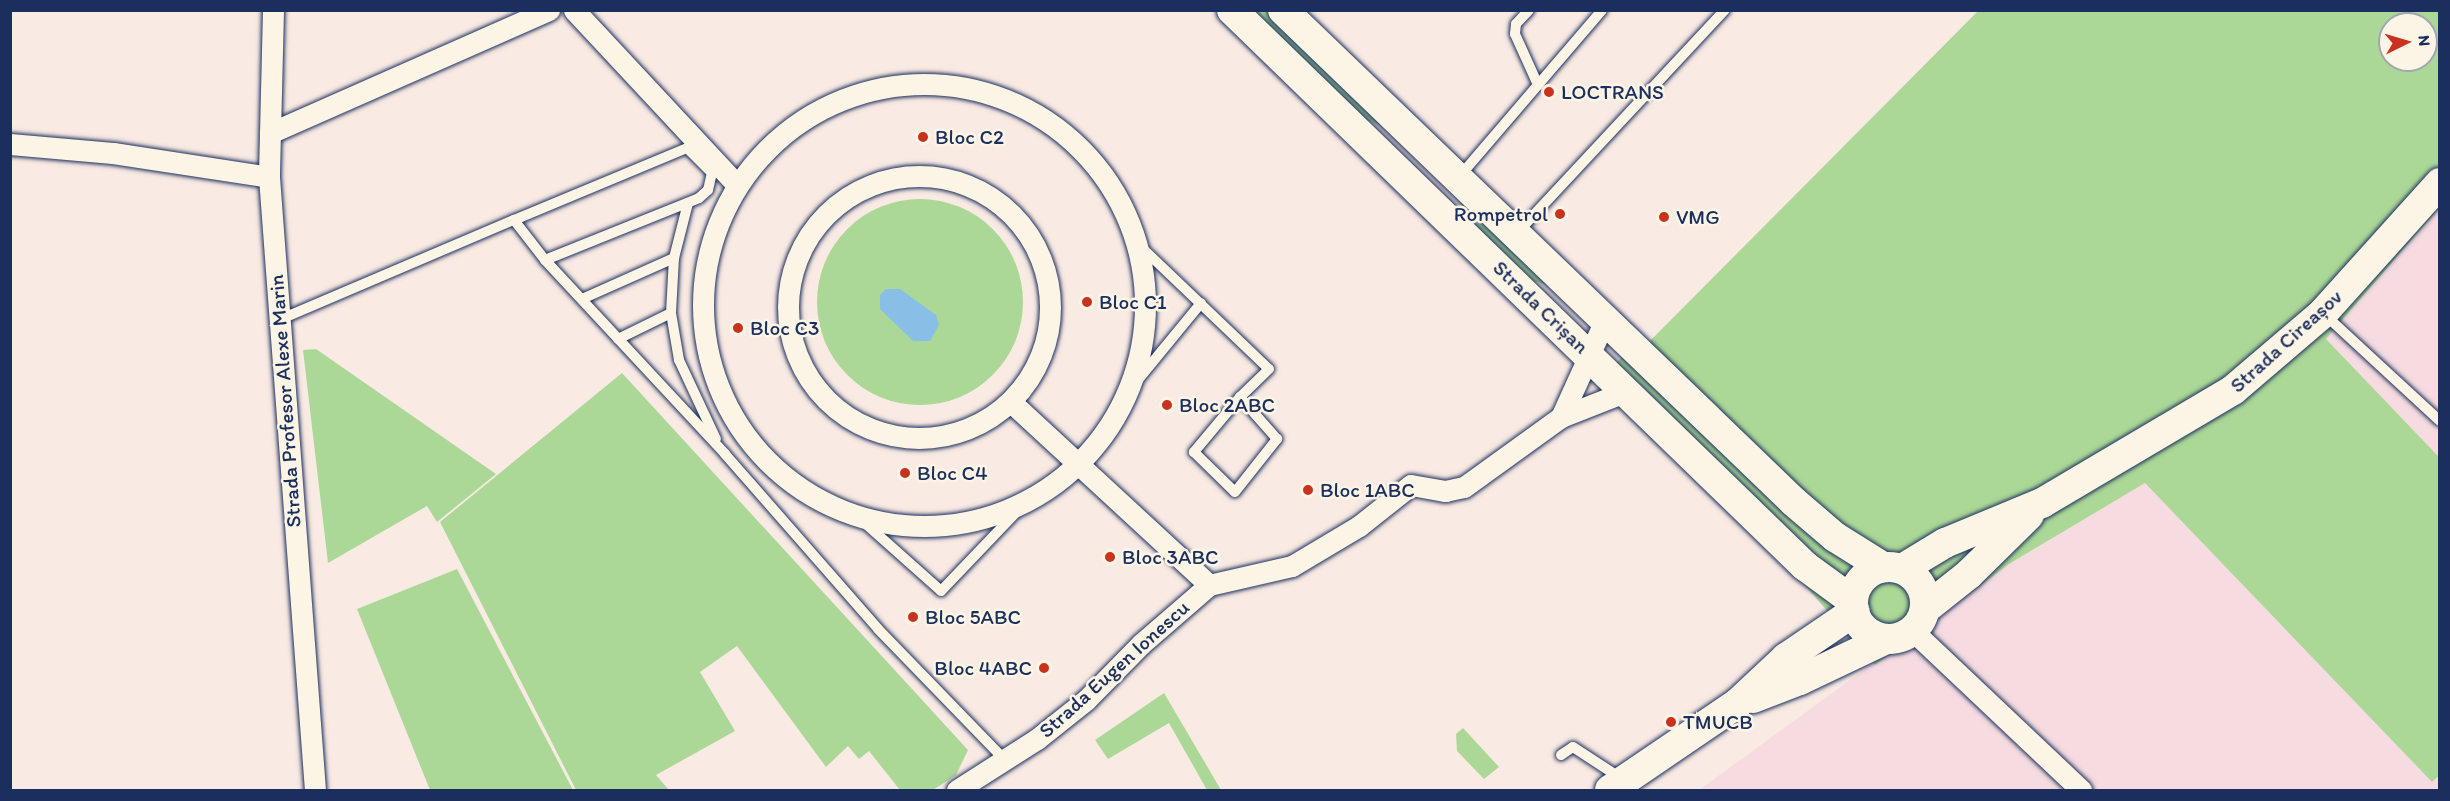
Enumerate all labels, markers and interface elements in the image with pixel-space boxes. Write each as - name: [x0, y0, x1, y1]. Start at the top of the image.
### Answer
- north arrow: [2378, 12, 2438, 72]
- text: N: [2415, 34, 2434, 47]
- place label: LOCTRANS: [1561, 79, 1664, 105]
- marker: LOCTRANS: [1542, 85, 1556, 99]
- place label: Bloc C2: [935, 124, 1004, 150]
- marker: Bloc C2: [916, 130, 930, 144]
- place label: Rompetrol: [1454, 201, 1548, 227]
- place label: VMG: [1676, 204, 1720, 230]
- marker: Rompetrol: [1553, 207, 1567, 221]
- marker: VMG: [1657, 210, 1671, 224]
- street label: Strada Crișan: [1488, 255, 1594, 359]
- street label: Strada Profesor Alexe Marin: [264, 274, 306, 528]
- street label: Strada Cireașov: [2224, 284, 2348, 398]
- place label: Bloc C1: [1099, 289, 1167, 315]
- marker: Bloc C1: [1080, 295, 1094, 309]
- place label: Bloc C3: [750, 315, 819, 341]
- marker: Bloc C3: [731, 321, 745, 335]
- place label: Bloc 2ABC: [1179, 392, 1275, 418]
- marker: Bloc 2ABC: [1160, 398, 1174, 412]
- place label: Bloc C4: [917, 460, 988, 486]
- marker: Bloc C4: [898, 466, 912, 480]
- place label: Bloc 1ABC: [1320, 477, 1415, 503]
- marker: Bloc 1ABC: [1301, 483, 1315, 497]
- place label: Bloc 3ABC: [1122, 544, 1218, 570]
- marker: Bloc 3ABC: [1103, 550, 1117, 564]
- street label: Strada Eugen Ionescu: [1033, 594, 1195, 744]
- place label: Bloc 5ABC: [925, 604, 1021, 630]
- marker: Bloc 5ABC: [906, 610, 920, 624]
- place label: Bloc 4ABC: [934, 655, 1032, 681]
- marker: Bloc 4ABC: [1037, 661, 1051, 675]
- place label: TMUCB: [1683, 709, 1753, 735]
- marker: TMUCB: [1664, 715, 1678, 729]

